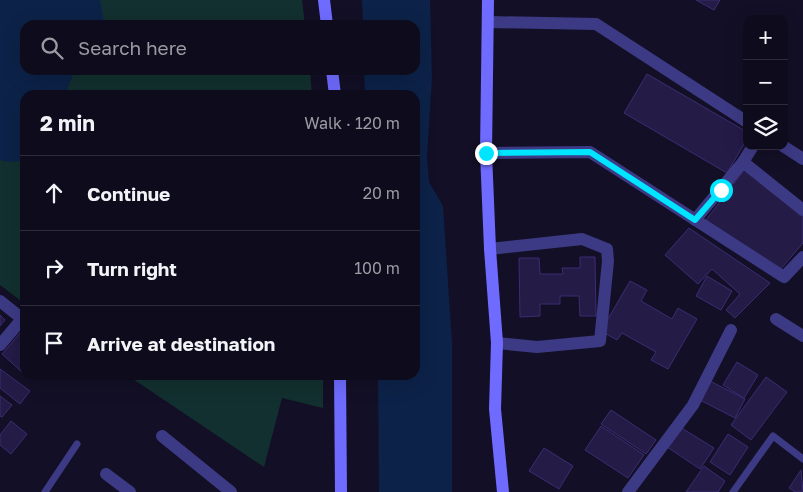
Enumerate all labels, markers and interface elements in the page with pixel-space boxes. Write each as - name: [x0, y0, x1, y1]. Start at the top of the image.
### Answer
- map controls: [743, 15, 788, 150]
- button: +: [743, 15, 788, 60]
- search box: [20, 20, 420, 75]
- icon: search: [38, 34, 66, 62]
- text: Search here: [78, 36, 187, 59]
- button: −: [743, 60, 788, 105]
- button: layers: [743, 105, 788, 150]
- text: 2 min: [40, 110, 95, 136]
- text: Walk · 120 m: [304, 113, 400, 133]
- route end: [475, 142, 498, 165]
- icon: ahead: [40, 179, 68, 207]
- route start: [710, 179, 733, 202]
- text: Continue: [87, 182, 170, 205]
- text: 20 m: [363, 183, 400, 203]
- icon: right: [40, 254, 68, 282]
- text: Turn right: [87, 257, 177, 280]
- text: 100 m: [354, 258, 400, 278]
- icon: arrive: [40, 329, 68, 357]
- text: Arrive at destination: [87, 332, 275, 355]

